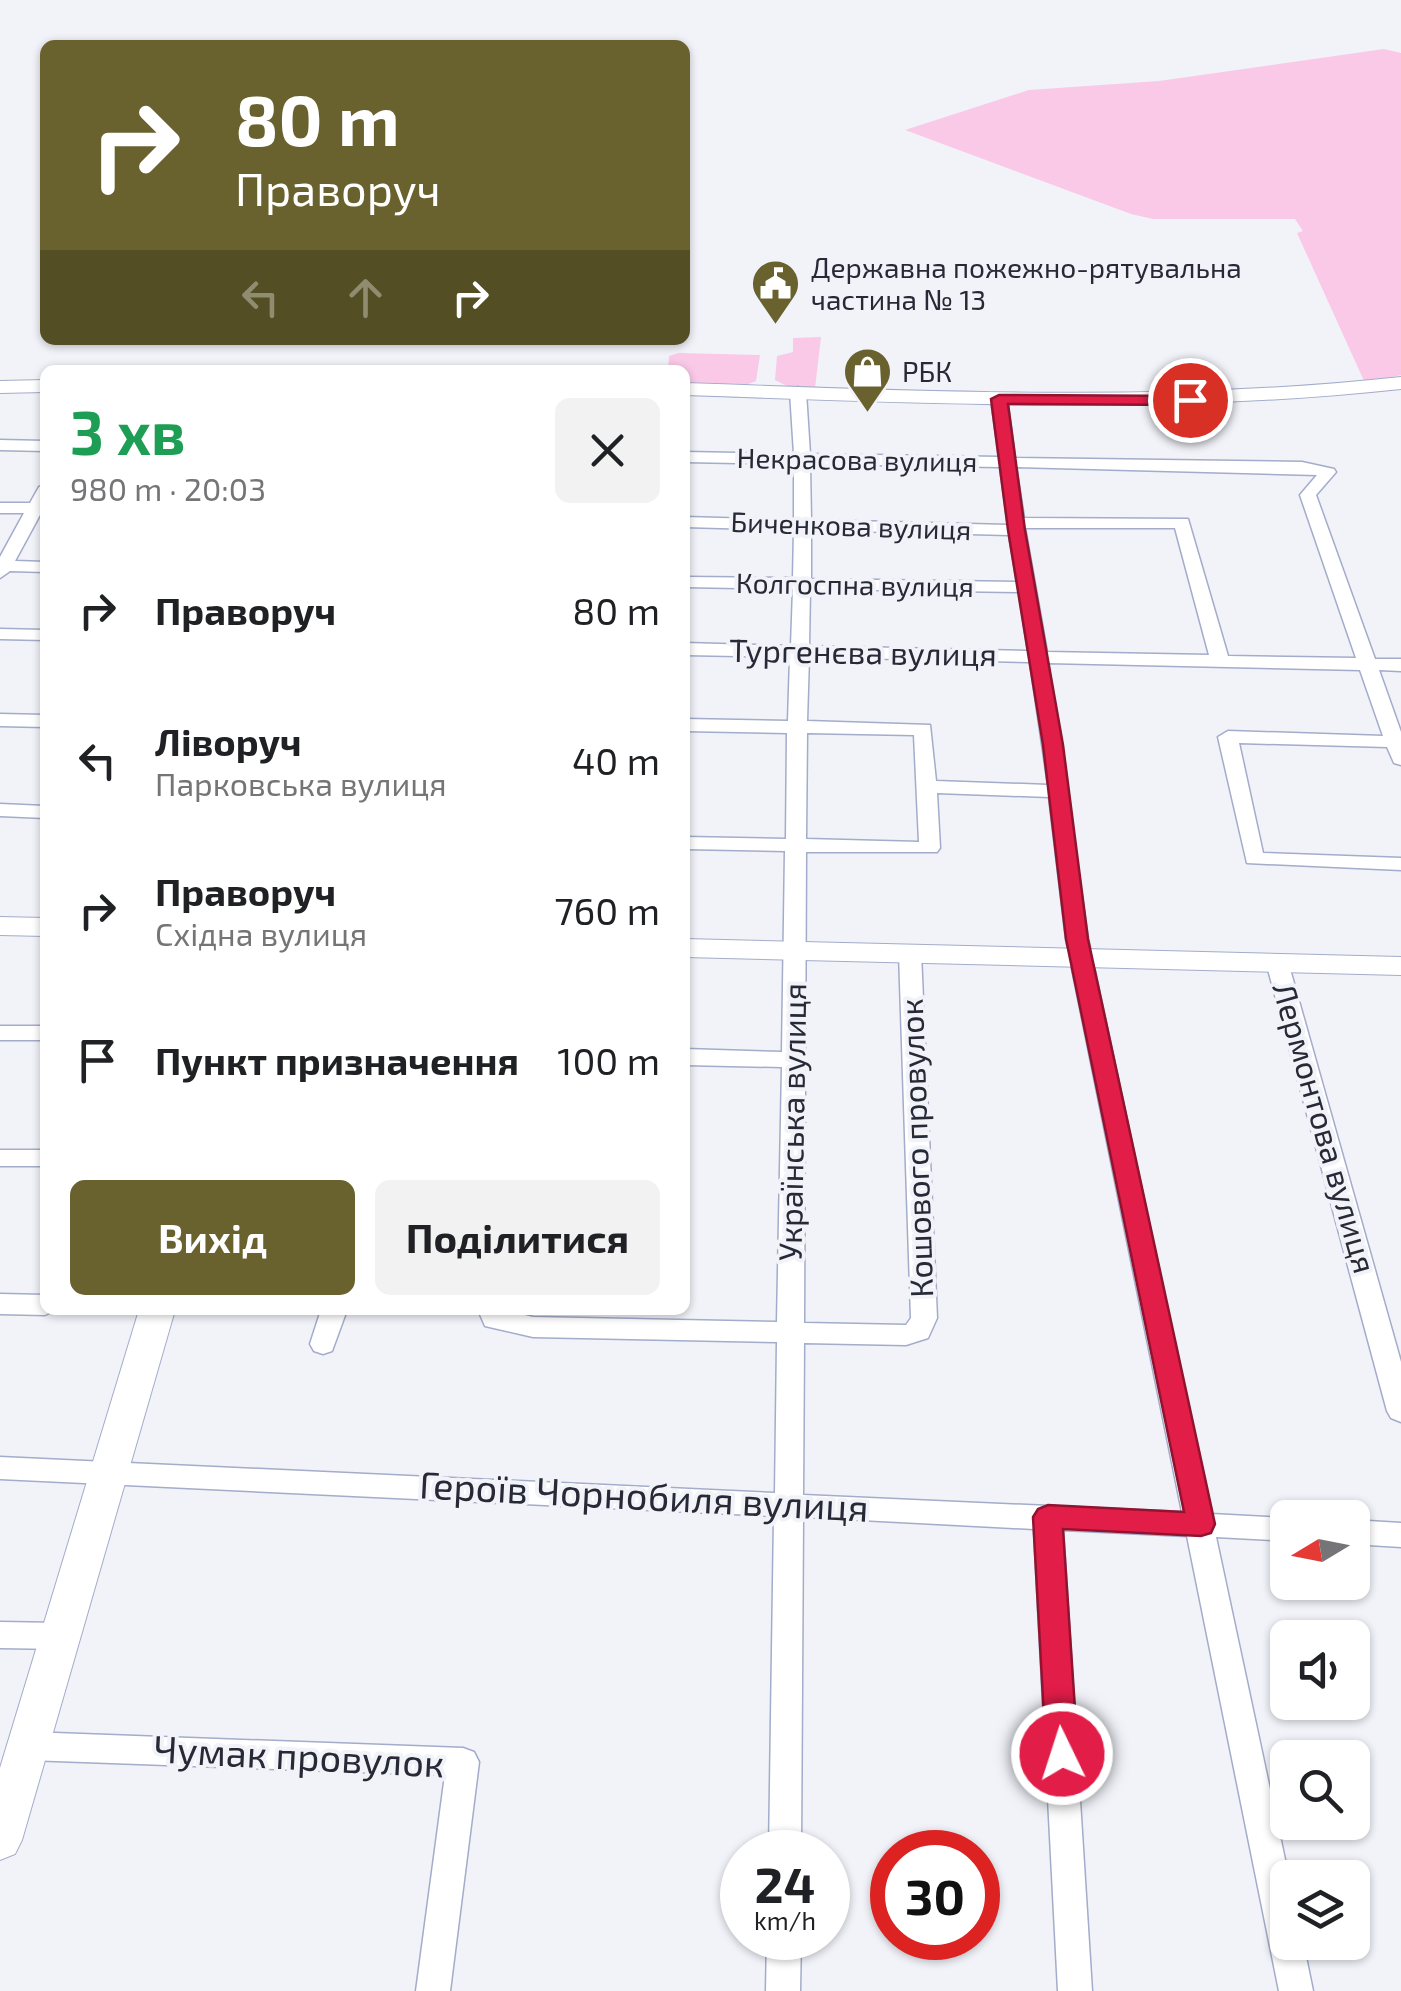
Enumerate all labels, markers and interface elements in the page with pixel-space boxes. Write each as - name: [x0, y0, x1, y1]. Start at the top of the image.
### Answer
- text: 80 m: [235, 76, 400, 160]
- icon: right: [70, 80, 200, 210]
- text: Праворуч: [235, 161, 441, 215]
- place label: Державна пожежно-рятувальна частина № 13: [811, 250, 1242, 316]
- public building icon: Державна пожежно-рятувальна частина № 13: [750, 258, 802, 326]
- icon: left: [233, 270, 288, 325]
- icon: ahead: [338, 270, 393, 325]
- icon: right: [443, 270, 498, 325]
- shop icon: РБК: [841, 346, 893, 414]
- place label: РБК: [902, 354, 952, 388]
- pin: [1148, 358, 1233, 443]
- icon: arrive: [1163, 373, 1218, 428]
- text: 3 хв: [70, 395, 186, 467]
- button: close: [555, 398, 660, 503]
- street label: Некрасова вулиця: [736, 440, 978, 478]
- text: 980 m · 20:03: [70, 469, 266, 507]
- street label: Биченкова вулиця: [730, 504, 972, 546]
- street label: Колгоспна вулиця: [736, 565, 974, 603]
- icon: right: [70, 583, 125, 638]
- text: Праворуч: [155, 587, 336, 633]
- text: 80 m: [572, 587, 660, 633]
- street label: Тургенєва вулиця: [729, 630, 997, 673]
- text: Ліворуч: [155, 718, 302, 764]
- icon: left: [70, 733, 125, 788]
- text: 40 m: [572, 737, 660, 783]
- text: Парковська вулиця: [155, 764, 447, 802]
- text: Праворуч: [155, 868, 336, 914]
- icon: right: [70, 883, 125, 938]
- text: 760 m: [554, 887, 660, 933]
- text: Східна вулиця: [155, 914, 367, 952]
- street label: Лермонтова вулиця: [1265, 978, 1386, 1277]
- street label: Українська вулиця: [770, 983, 813, 1261]
- street label: Кошового провулок: [891, 998, 940, 1298]
- icon: arrive: [70, 1033, 125, 1088]
- text: Пункт призначення: [155, 1037, 519, 1083]
- text: 100 m: [557, 1037, 660, 1083]
- button: Вихід: [70, 1180, 355, 1295]
- button: Поділитися: [375, 1180, 660, 1295]
- street label: Героїв Чорнобиля вулиця: [418, 1460, 870, 1530]
- north arrow: [1270, 1500, 1370, 1600]
- map controls: [1270, 1500, 1370, 1960]
- button: sound: [1270, 1620, 1370, 1720]
- position arrow: [1010, 1702, 1114, 1806]
- street label: Чумак провулок: [153, 1724, 446, 1786]
- button: search: [1270, 1740, 1370, 1840]
- speed limit sign: 30: [870, 1830, 1000, 1960]
- text: 24: [755, 1853, 815, 1913]
- button: layers: [1270, 1860, 1370, 1960]
- text: km/h: [754, 1905, 816, 1935]

